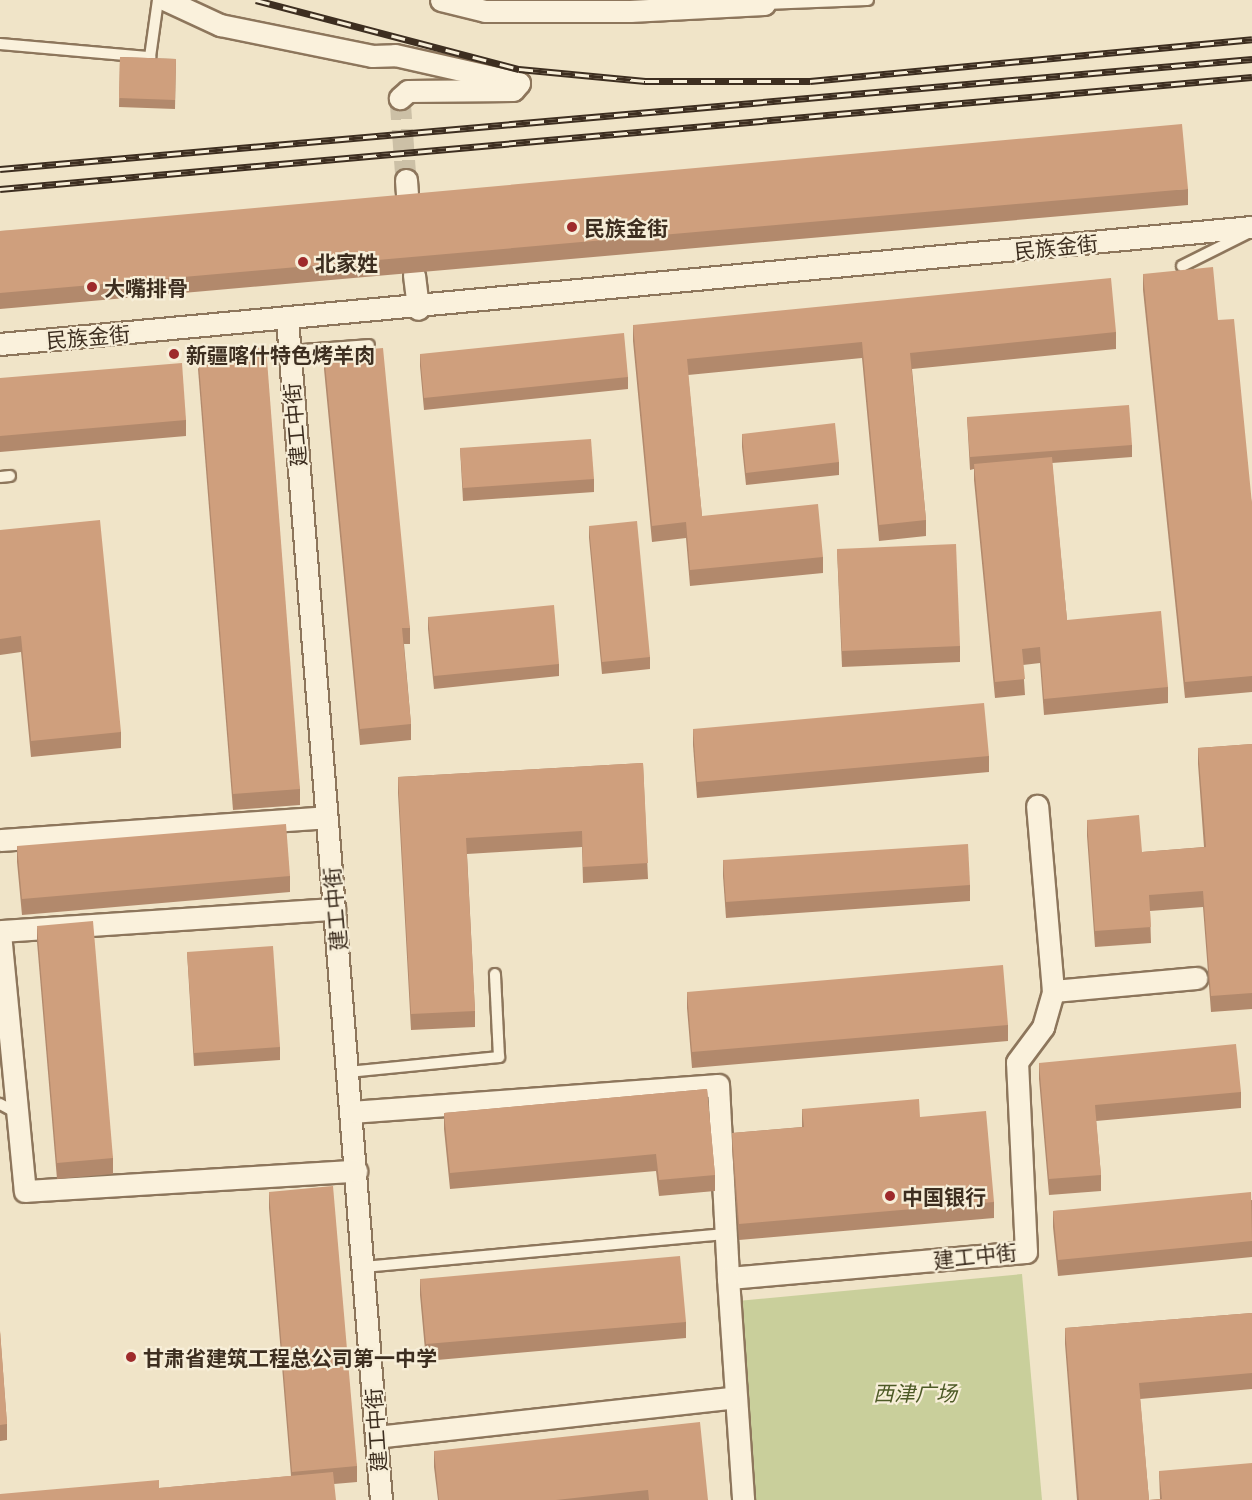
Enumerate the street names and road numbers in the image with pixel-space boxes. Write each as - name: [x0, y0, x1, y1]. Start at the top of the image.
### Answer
- street label: 民族金街: [1013, 229, 1099, 263]
- street label: 民族金街: [45, 320, 131, 352]
- street label: 建工中街: [278, 382, 310, 468]
- street label: 建工中街: [318, 866, 350, 952]
- street label: 建工中街: [932, 1238, 1018, 1272]
- street label: 建工中街: [360, 1387, 390, 1473]

